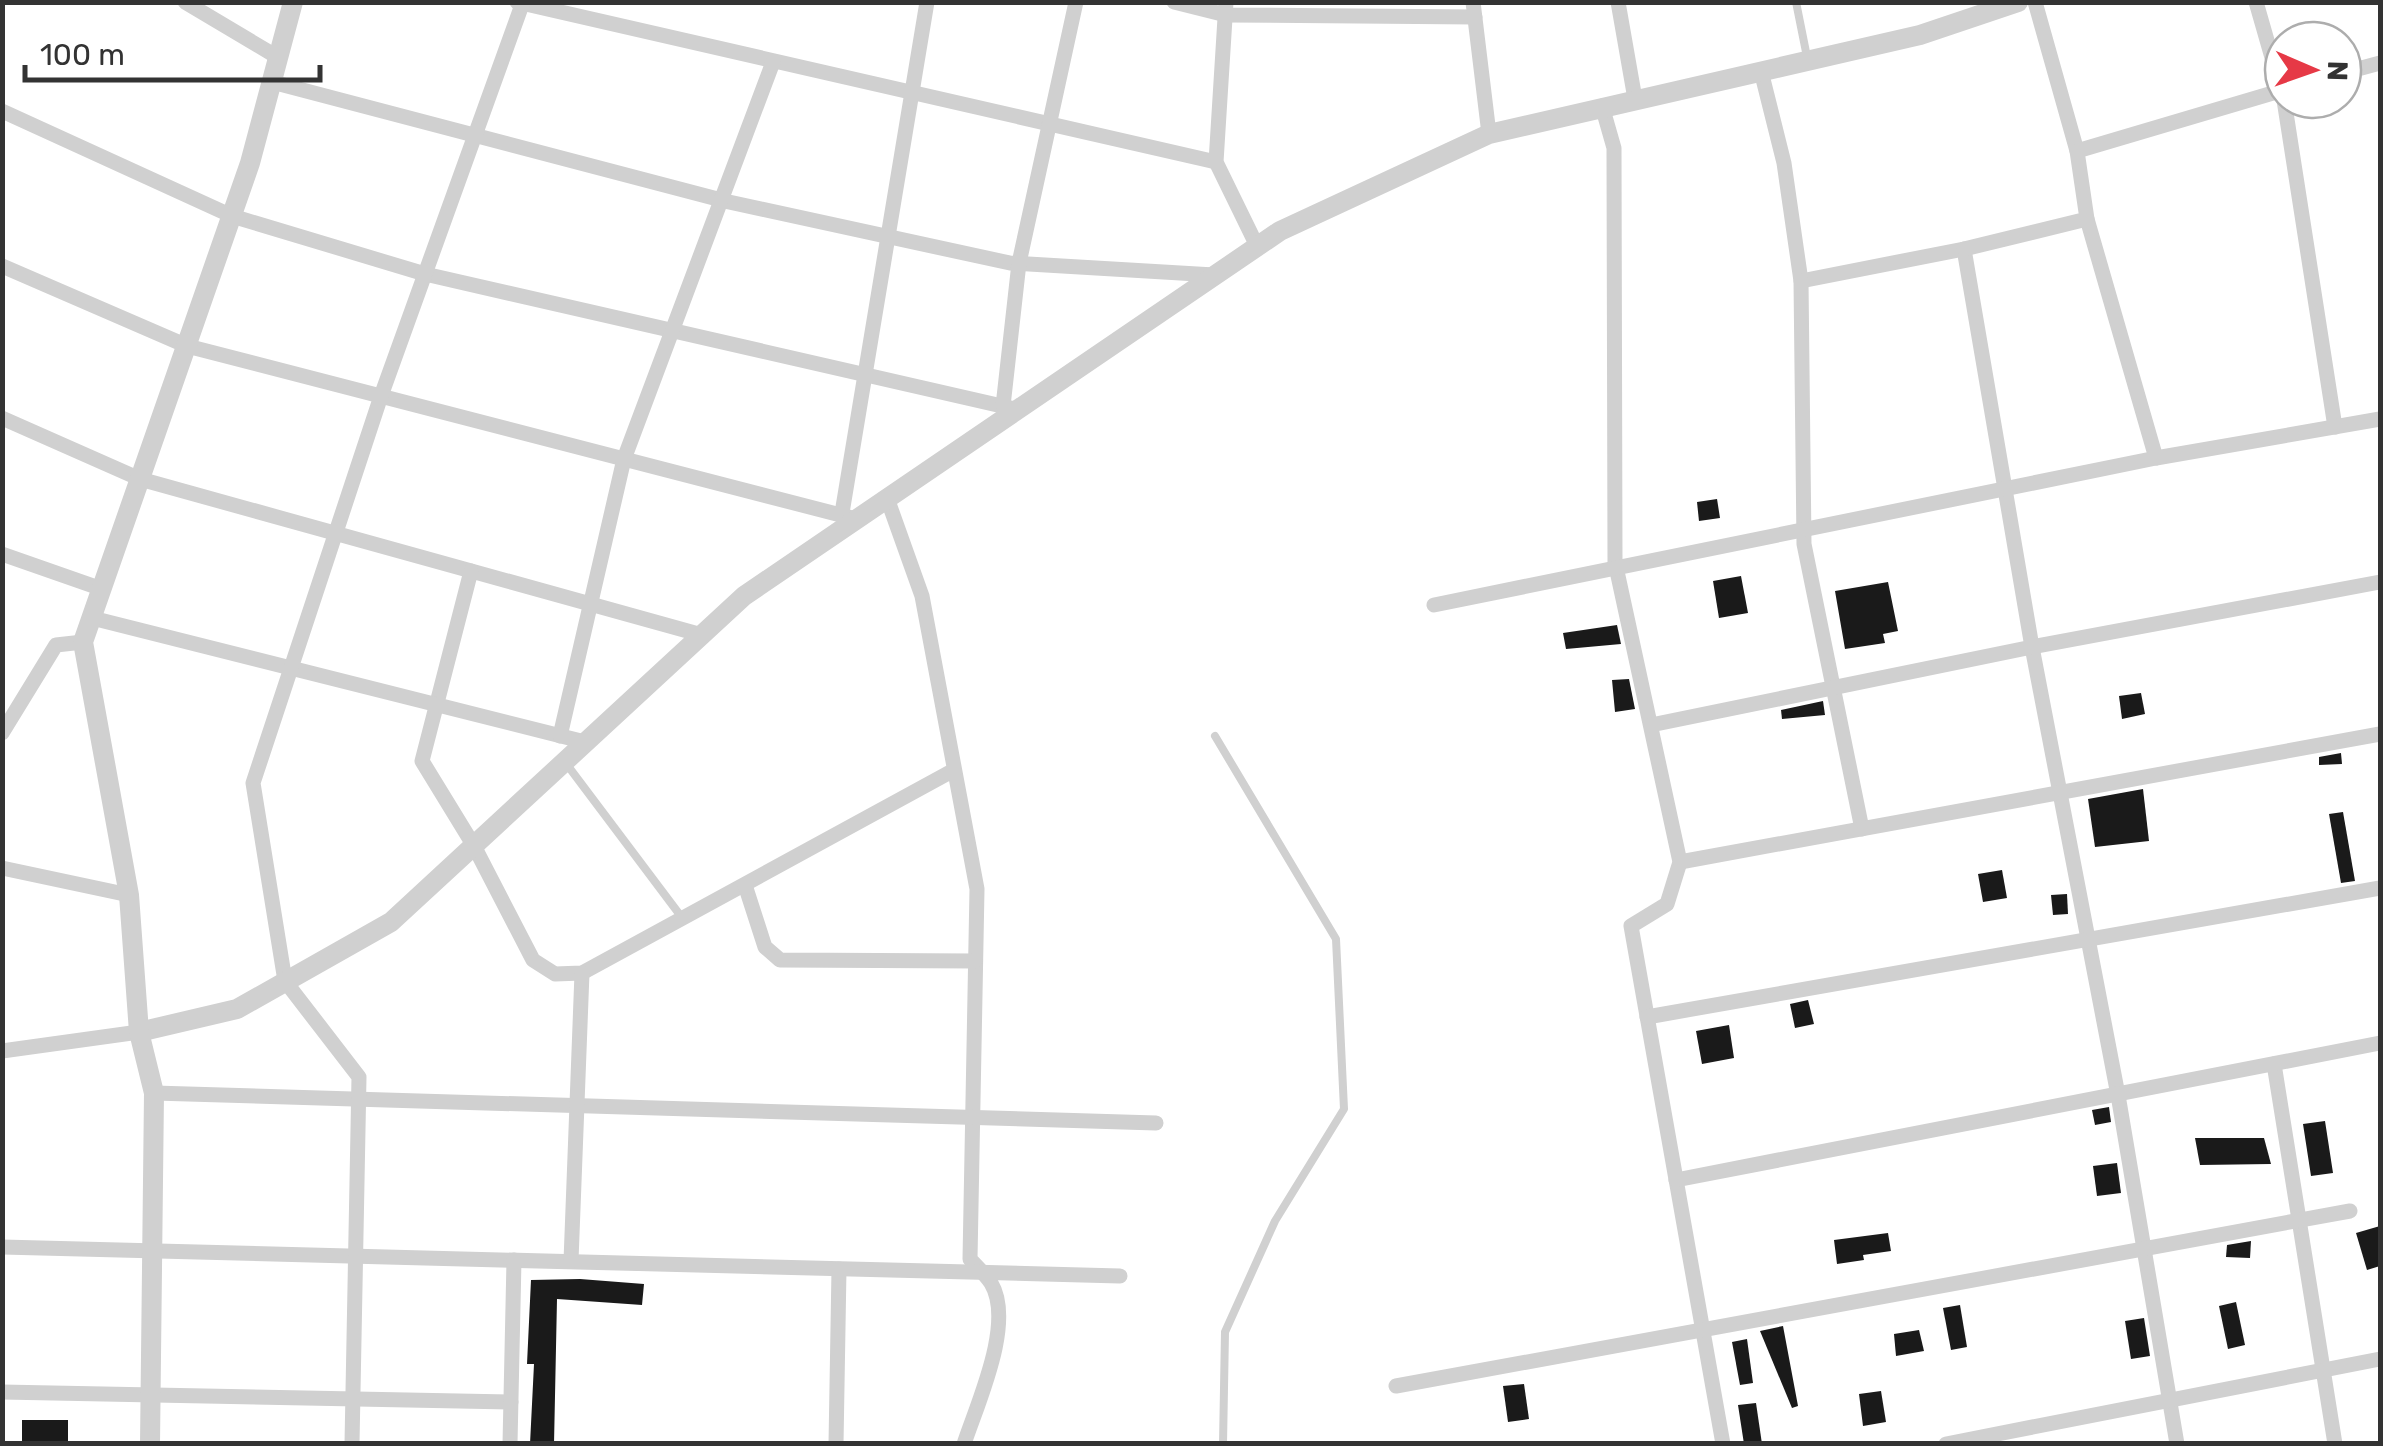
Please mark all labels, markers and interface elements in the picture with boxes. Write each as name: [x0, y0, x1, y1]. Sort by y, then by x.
scale bar: [25, 20, 320, 82]
north arrow: [2263, 20, 2363, 120]
text: 100 m: [40, 37, 125, 73]
text: N: [2321, 60, 2354, 81]

